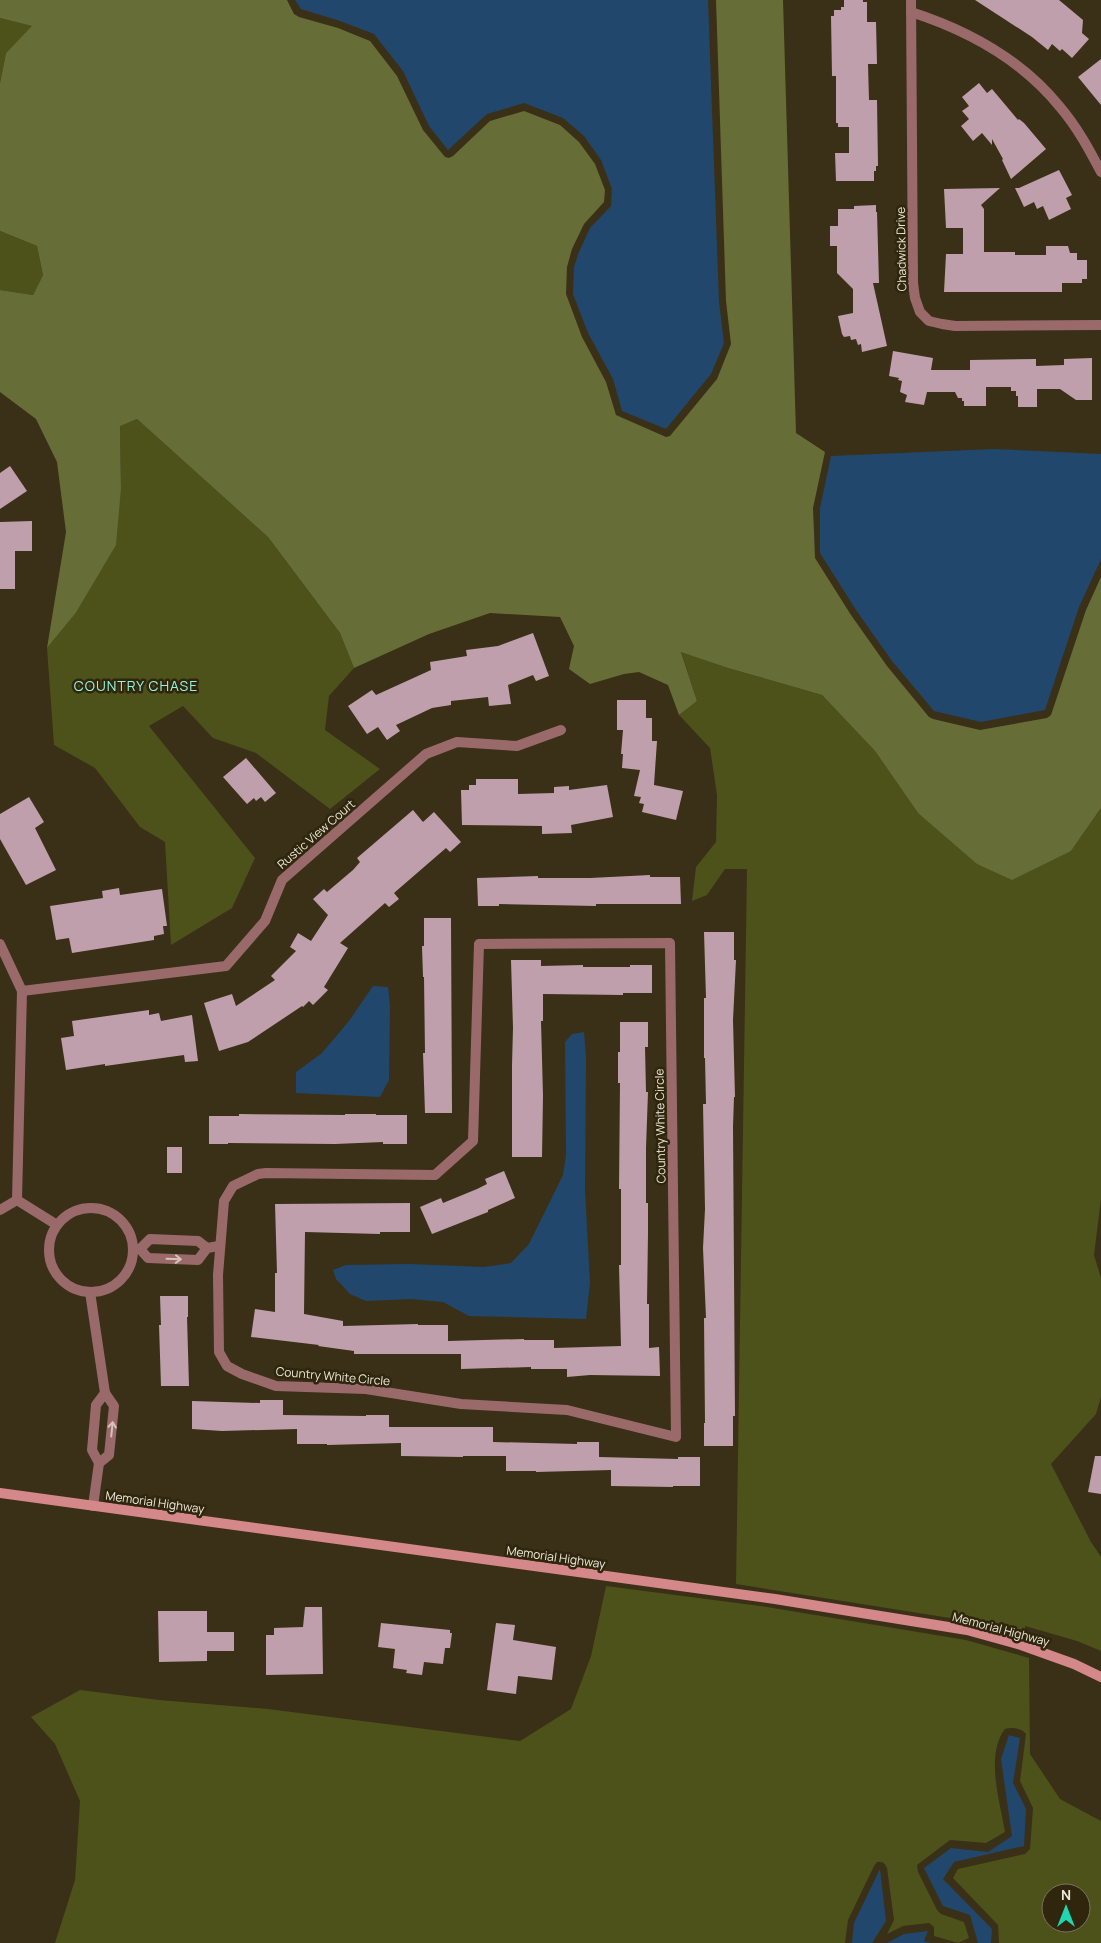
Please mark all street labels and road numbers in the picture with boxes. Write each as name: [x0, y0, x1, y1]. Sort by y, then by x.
street label: Chadwick Drive: [892, 207, 910, 291]
street label: Rustic View Court: [274, 795, 359, 872]
street label: Country White Circle: [651, 1068, 669, 1184]
street label: Country White Circle: [275, 1363, 391, 1389]
street label: Memorial Highway: [104, 1487, 206, 1517]
street label: Memorial Highway: [505, 1542, 607, 1572]
street label: Memorial Highway: [951, 1608, 1052, 1650]

